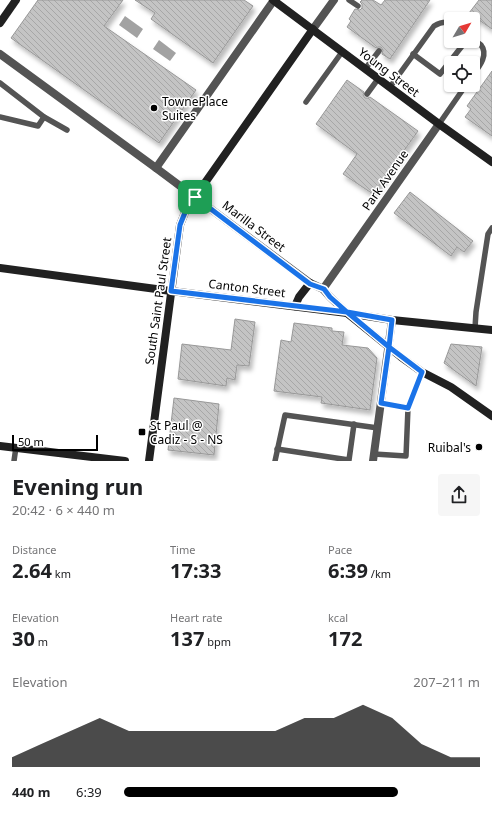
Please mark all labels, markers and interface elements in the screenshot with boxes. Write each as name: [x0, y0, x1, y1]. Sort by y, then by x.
north arrow: [444, 12, 480, 48]
map controls: [444, 12, 480, 92]
street label: Young Street: [355, 43, 424, 101]
button: locate: [444, 56, 480, 92]
place label: TownePlace Suites: [162, 93, 228, 124]
marker: TownePlace Suites: [149, 103, 159, 113]
street label: Park Avenue: [358, 146, 412, 214]
pin: [178, 180, 212, 214]
icon: arrive: [184, 186, 206, 208]
street label: Marilla Street: [219, 197, 290, 256]
street label: South Saint Paul Street: [141, 236, 175, 366]
street label: Canton Street: [208, 275, 287, 301]
place label: St Paul @ Cadiz - S - NS: [150, 417, 223, 448]
marker: St Paul @ Cadiz - S - NS: [137, 427, 147, 437]
scale bar: [12, 433, 98, 452]
text: 50 m: [18, 434, 44, 449]
place label: Ruibal's: [428, 439, 471, 456]
marker: Ruibal's: [474, 442, 484, 452]
text: Evening run: [12, 471, 143, 501]
button: share: [438, 474, 480, 516]
text: 20:42 · 6 × 440 m: [12, 501, 115, 519]
text: Distance: [12, 542, 57, 557]
text: Time: [170, 542, 195, 557]
text: Pace: [328, 542, 352, 557]
text: 2.64: [12, 557, 52, 584]
text: 17:33: [170, 557, 221, 584]
text: 6:39: [328, 557, 368, 584]
text: km: [52, 566, 71, 581]
text: /km: [368, 566, 391, 581]
text: Elevation: [12, 610, 59, 625]
text: Heart rate: [170, 610, 223, 625]
text: kcal: [328, 610, 348, 625]
text: 30: [12, 625, 35, 652]
text: 137: [170, 625, 204, 652]
text: 172: [328, 625, 362, 652]
text: m: [35, 634, 48, 649]
text: bpm: [204, 634, 231, 649]
text: Elevation: [12, 673, 68, 691]
text: 207–211 m: [413, 673, 480, 691]
text: 440 m: [12, 783, 50, 801]
text: 6:39: [76, 783, 102, 801]

